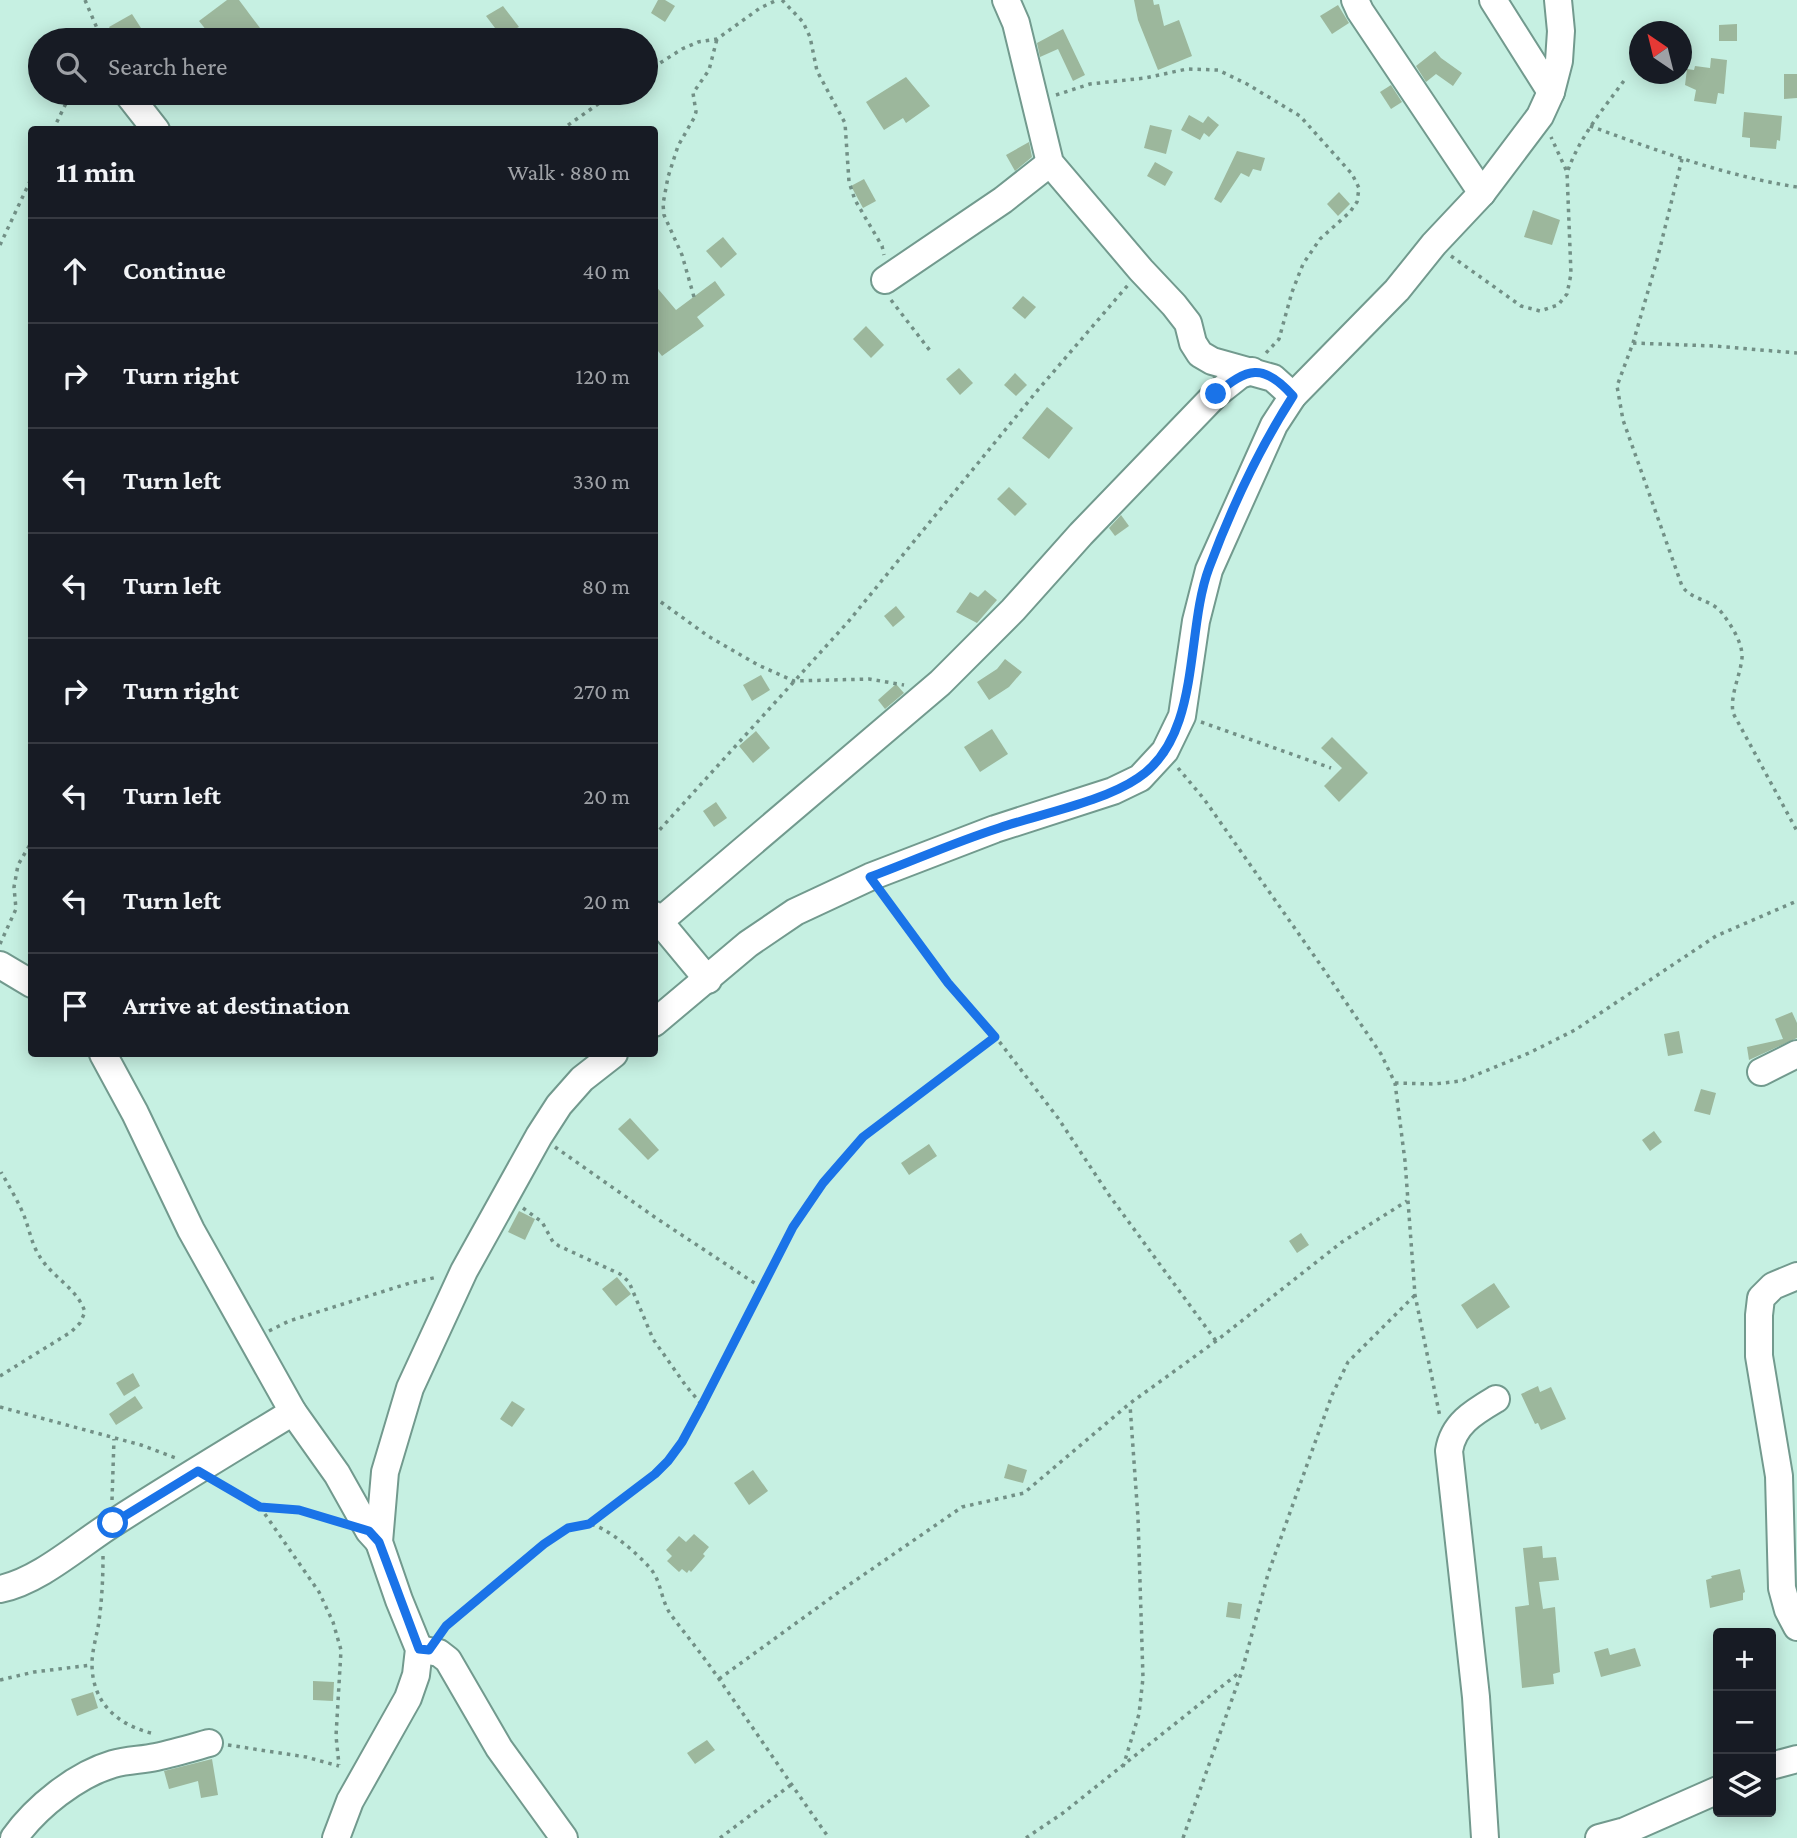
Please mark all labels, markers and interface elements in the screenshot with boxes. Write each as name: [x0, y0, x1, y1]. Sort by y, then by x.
north arrow: [1629, 21, 1692, 84]
search box: [28, 28, 658, 105]
icon: search: [52, 48, 90, 86]
text: Search here: [108, 52, 227, 81]
text: 11 min: [56, 155, 136, 188]
text: Walk · 880 m: [508, 159, 630, 185]
icon: ahead: [56, 252, 94, 290]
text: Continue: [123, 256, 226, 285]
text: 40 m: [582, 258, 630, 284]
icon: right: [56, 357, 94, 395]
text: Turn right: [123, 361, 239, 390]
text: 120 m: [576, 363, 630, 389]
route end: [1200, 378, 1231, 409]
icon: left: [56, 462, 94, 500]
text: Turn left: [123, 466, 221, 495]
text: 330 m: [572, 468, 630, 494]
icon: left: [56, 567, 94, 605]
text: Turn left: [123, 571, 221, 600]
text: 80 m: [582, 573, 630, 599]
icon: right: [56, 672, 94, 710]
text: Turn right: [123, 676, 239, 705]
text: 270 m: [573, 678, 630, 704]
icon: left: [56, 777, 94, 815]
text: Turn left: [123, 781, 221, 810]
text: 20 m: [583, 783, 630, 809]
icon: left: [56, 882, 94, 920]
text: Turn left: [123, 886, 221, 915]
text: 20 m: [583, 888, 630, 914]
icon: arrive: [56, 987, 94, 1025]
text: Arrive at destination: [123, 991, 350, 1020]
route start: [97, 1507, 128, 1538]
map controls: [1713, 1628, 1776, 1817]
button: +: [1713, 1628, 1776, 1691]
button: −: [1713, 1691, 1776, 1754]
button: layers: [1713, 1754, 1776, 1817]

